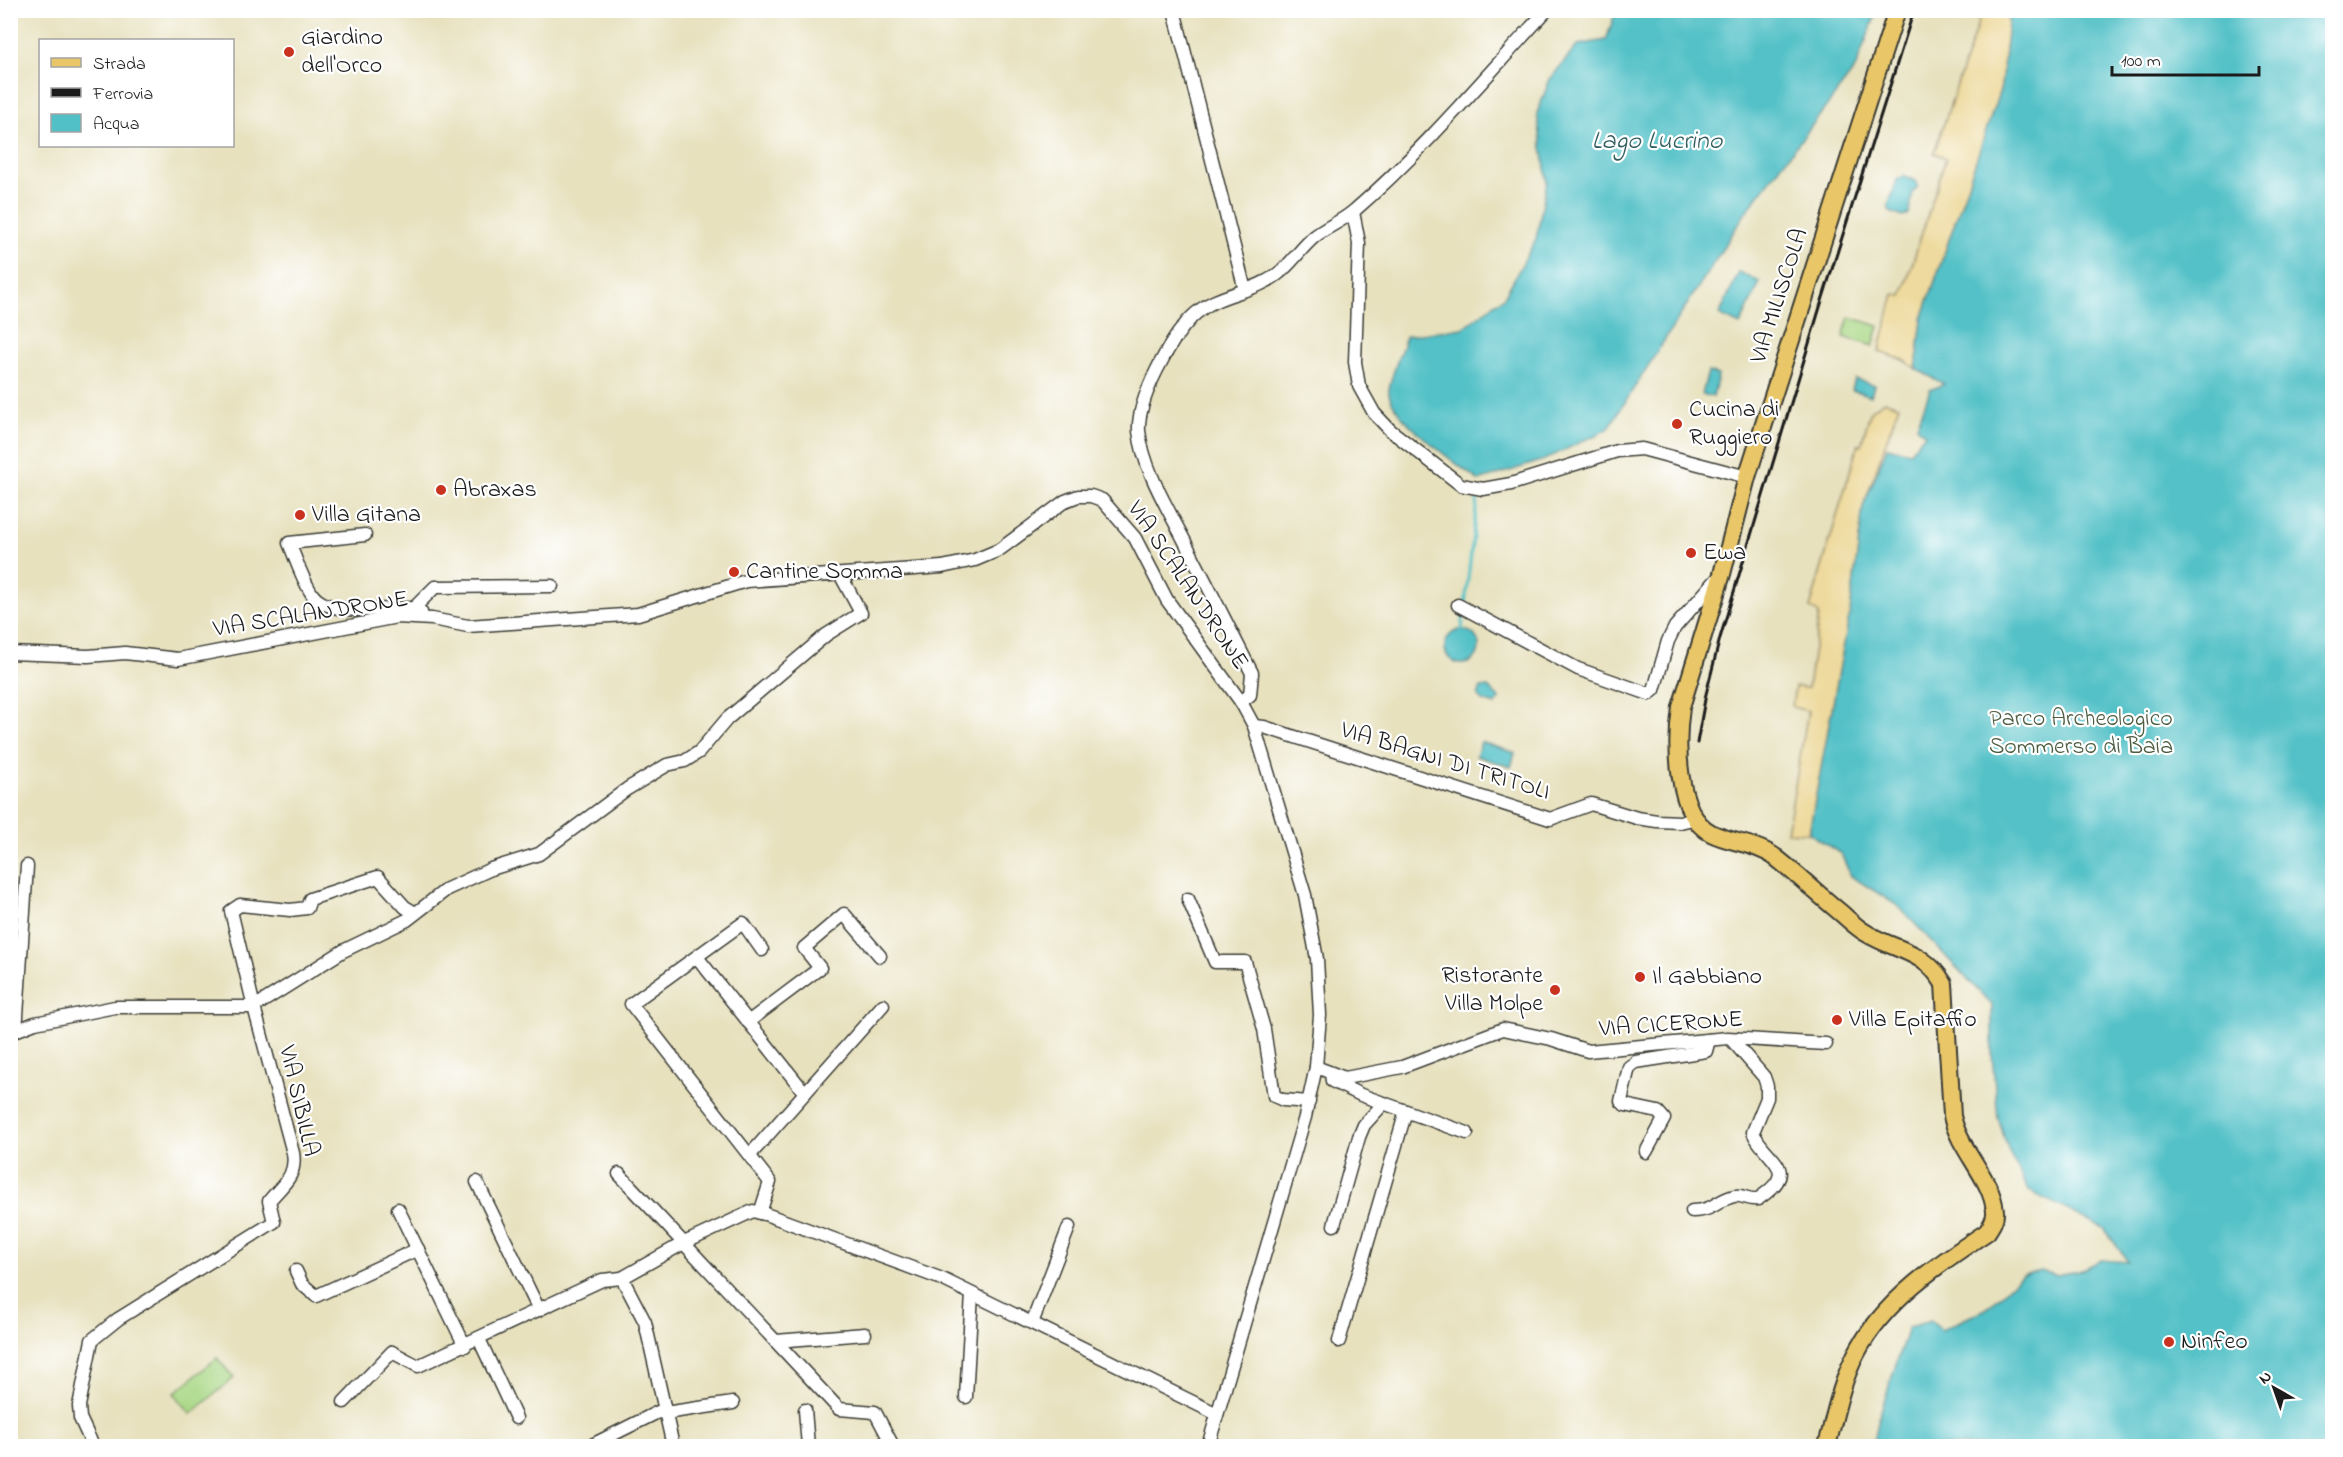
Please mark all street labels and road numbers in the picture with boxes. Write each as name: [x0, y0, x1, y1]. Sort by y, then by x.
street label: VIA MILISCOLA: [1741, 224, 1818, 369]
street label: VIA SCALANDRONE: [1117, 494, 1257, 678]
street label: VIA SCALANDRONE: [210, 582, 411, 648]
street label: VIA BAGNI DI TRITOLI: [1335, 713, 1554, 811]
street label: VIA CICERONE: [1597, 1003, 1744, 1048]
street label: VIA SIBILLA: [268, 1041, 328, 1160]

